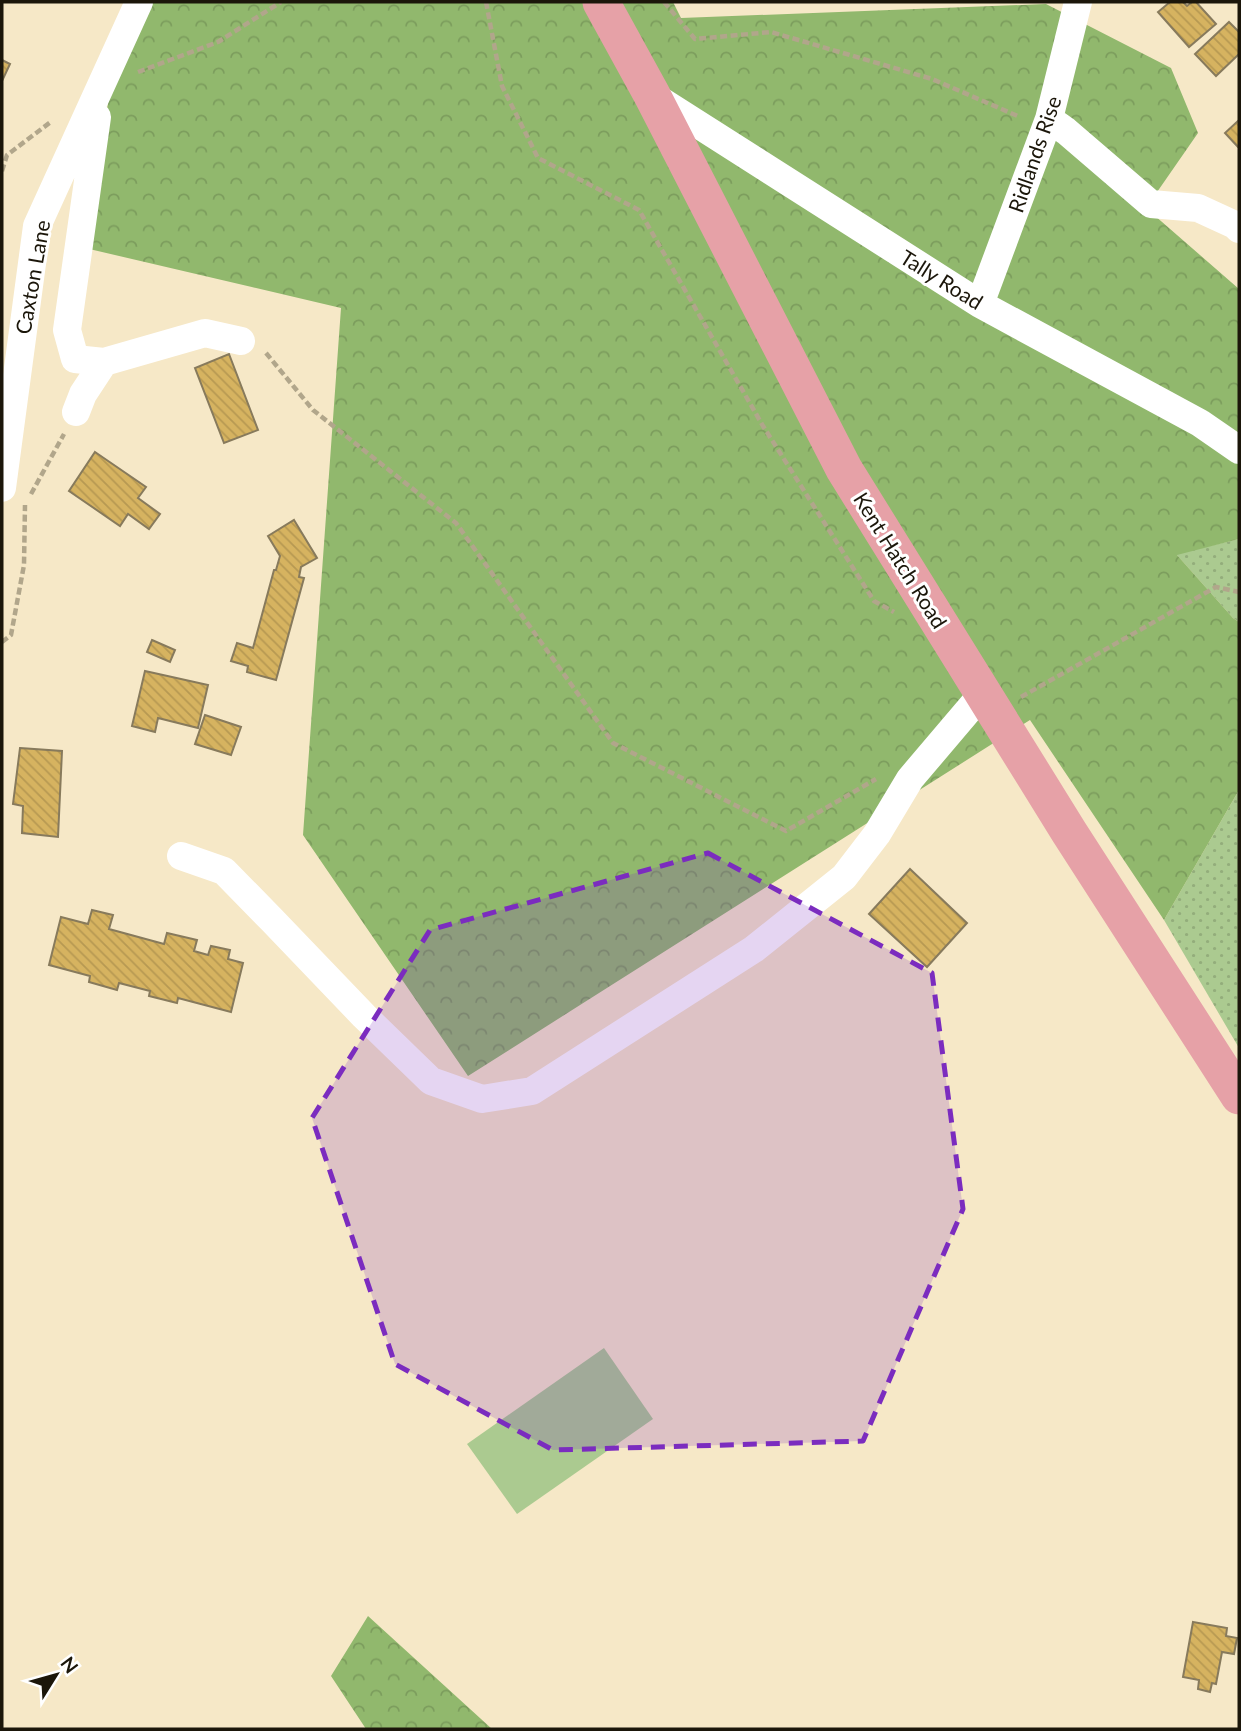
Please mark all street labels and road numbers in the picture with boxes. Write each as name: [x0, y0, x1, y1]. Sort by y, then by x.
street label: Ridlands Rise: [1002, 93, 1066, 215]
street label: Caxton Lane: [10, 218, 54, 336]
street label: Tally Road: [896, 244, 988, 314]
street label: Kent Hatch Road: [849, 487, 953, 633]

